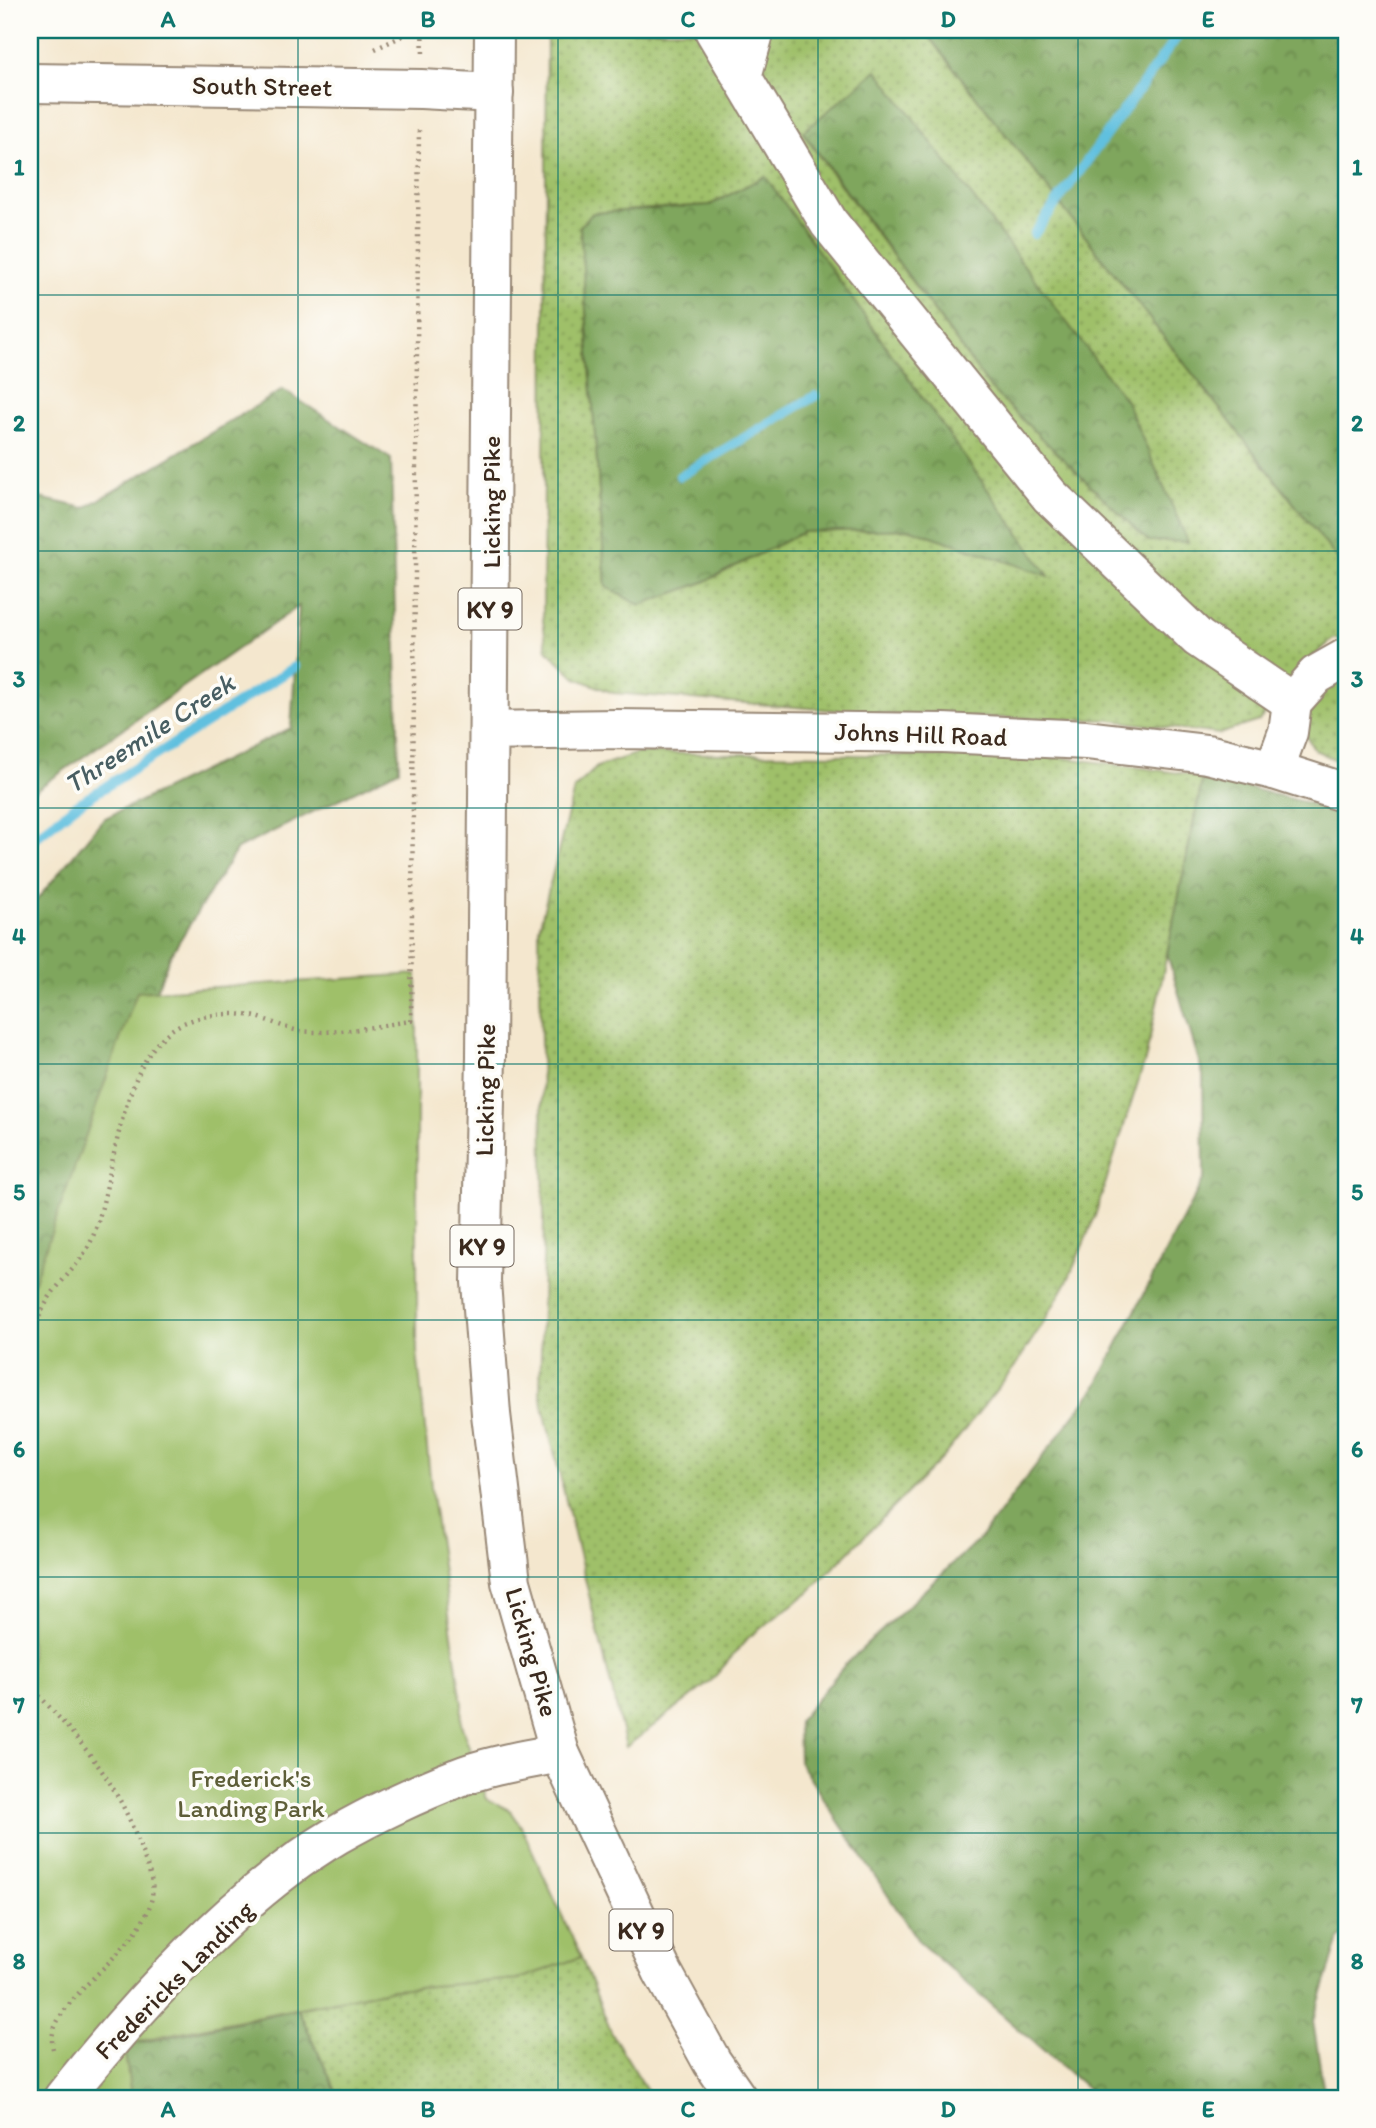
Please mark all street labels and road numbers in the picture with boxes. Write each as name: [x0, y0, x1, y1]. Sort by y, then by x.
street label: South Street: [192, 69, 333, 103]
street label: Licking Pike: [475, 436, 507, 568]
road number: KY 9: [458, 588, 522, 630]
street label: Johns Hill Road: [834, 715, 1008, 753]
street label: Licking Pike: [468, 1023, 502, 1157]
road number: KY 9: [450, 1226, 514, 1266]
street label: Licking Pike: [498, 1584, 566, 1720]
street label: Fredericks Landing: [88, 1893, 261, 2066]
road number: KY 9: [610, 1910, 672, 1951]

